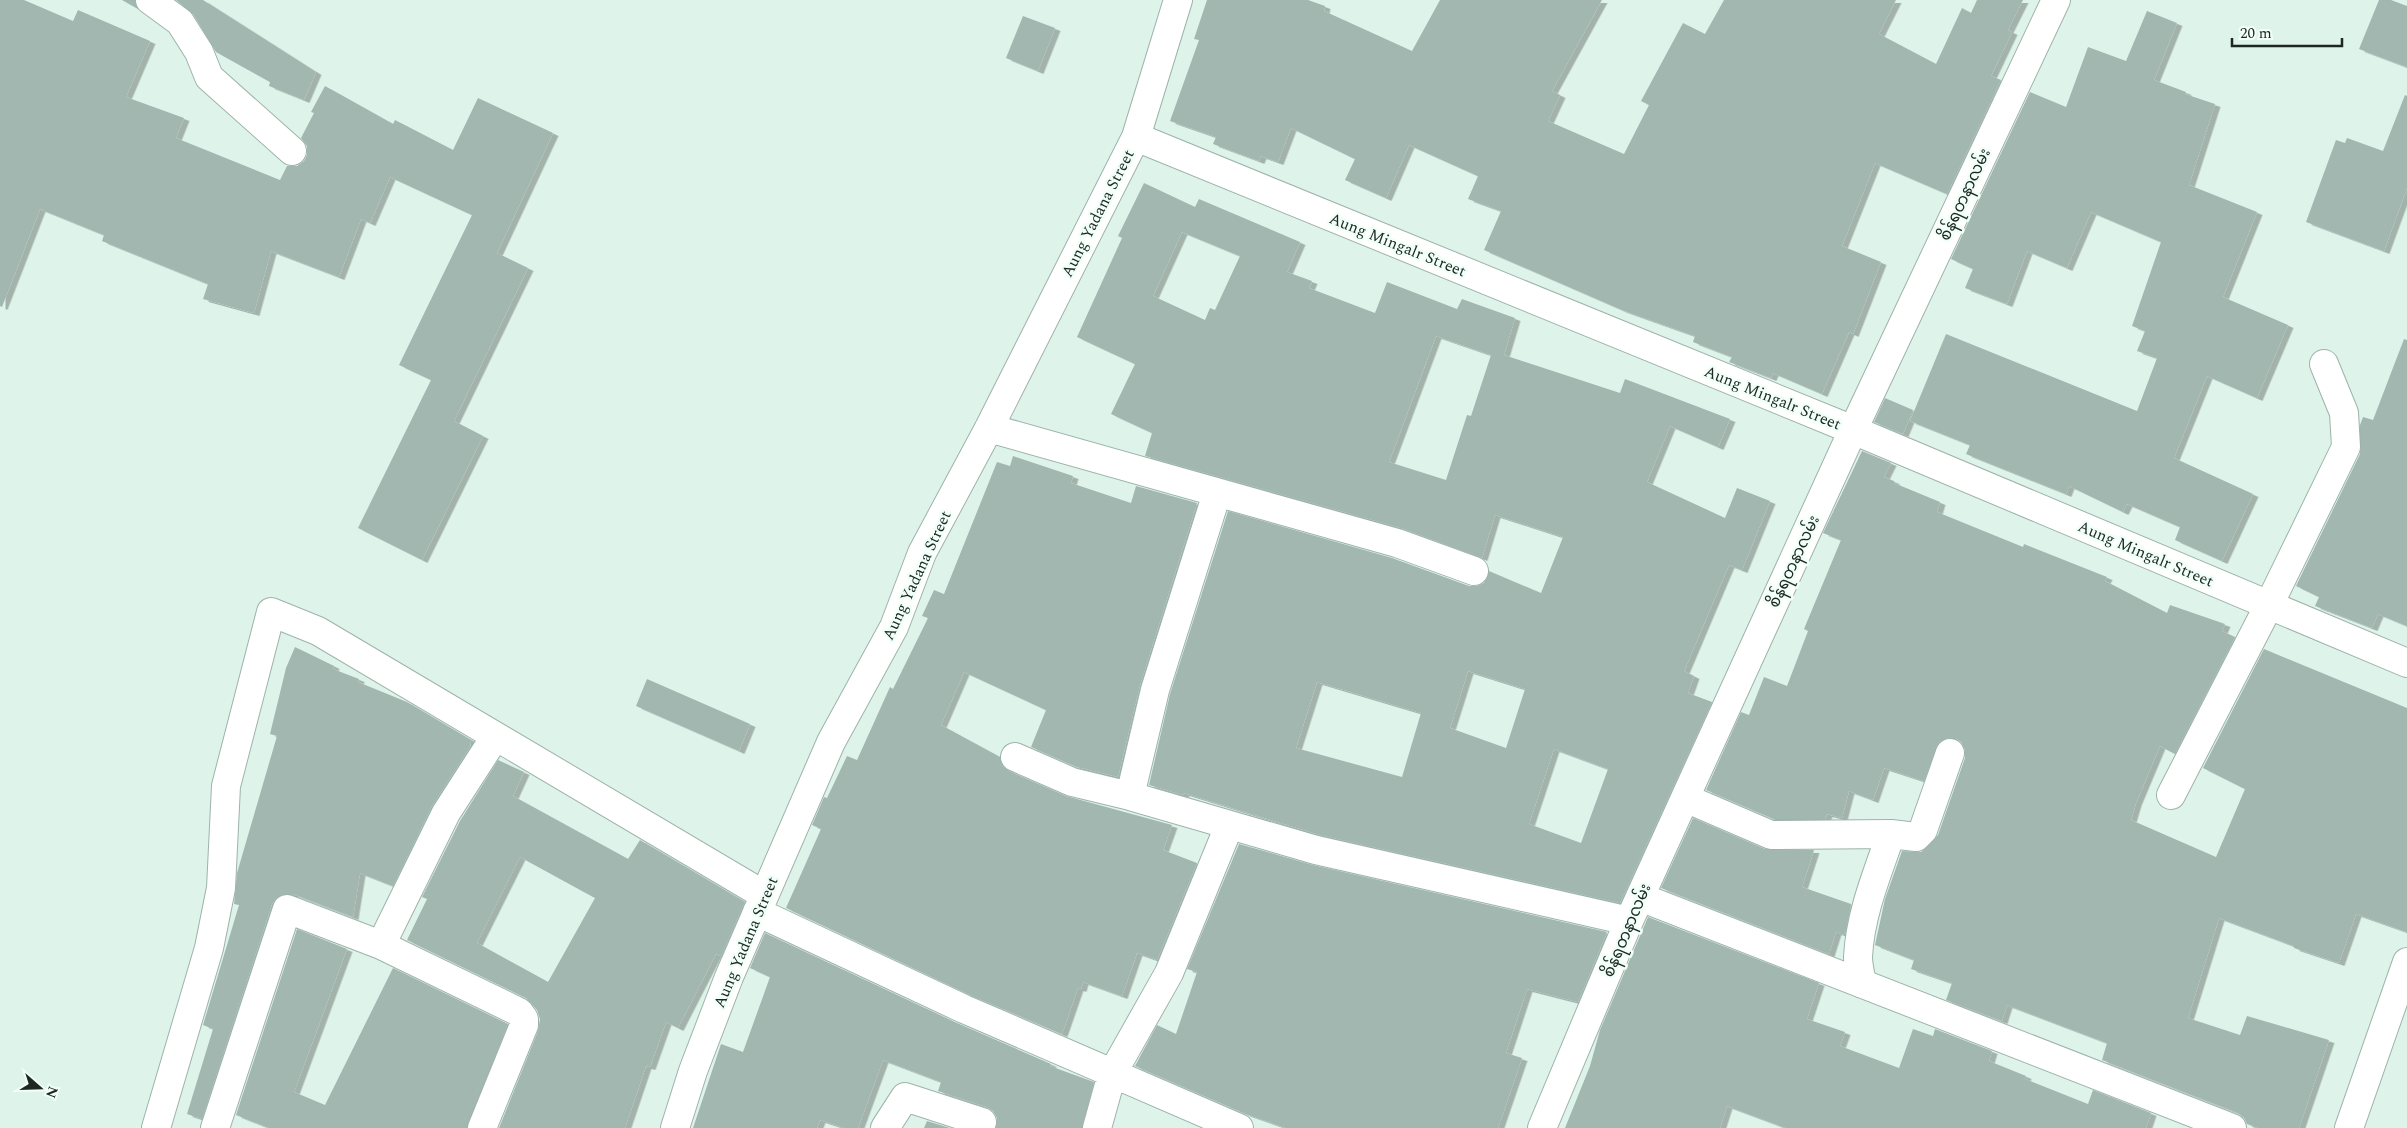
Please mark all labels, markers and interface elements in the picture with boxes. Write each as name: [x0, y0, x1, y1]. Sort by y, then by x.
scale bar: [2232, 15, 2342, 47]
text: 20 m: [2240, 22, 2272, 45]
street label: စိန်ရတနာလမ်း: [1933, 144, 1998, 245]
street label: Aung Yadana Street: [1055, 145, 1141, 282]
street label: Aung Mingalr Street: [1326, 207, 1470, 283]
street label: Aung Mingalr Street: [1701, 360, 1845, 436]
street label: Aung Yadana Street: [876, 506, 958, 644]
street label: စိန်ရတနာလမ်း: [1762, 511, 1827, 612]
street label: Aung Mingalr Street: [2074, 514, 2218, 594]
street label: Aung Yadana Street: [707, 873, 785, 1012]
street label: စိန်ရတနာလမ်း: [1596, 880, 1658, 981]
north arrow: [15, 1063, 65, 1113]
text: N: [40, 1083, 64, 1101]

